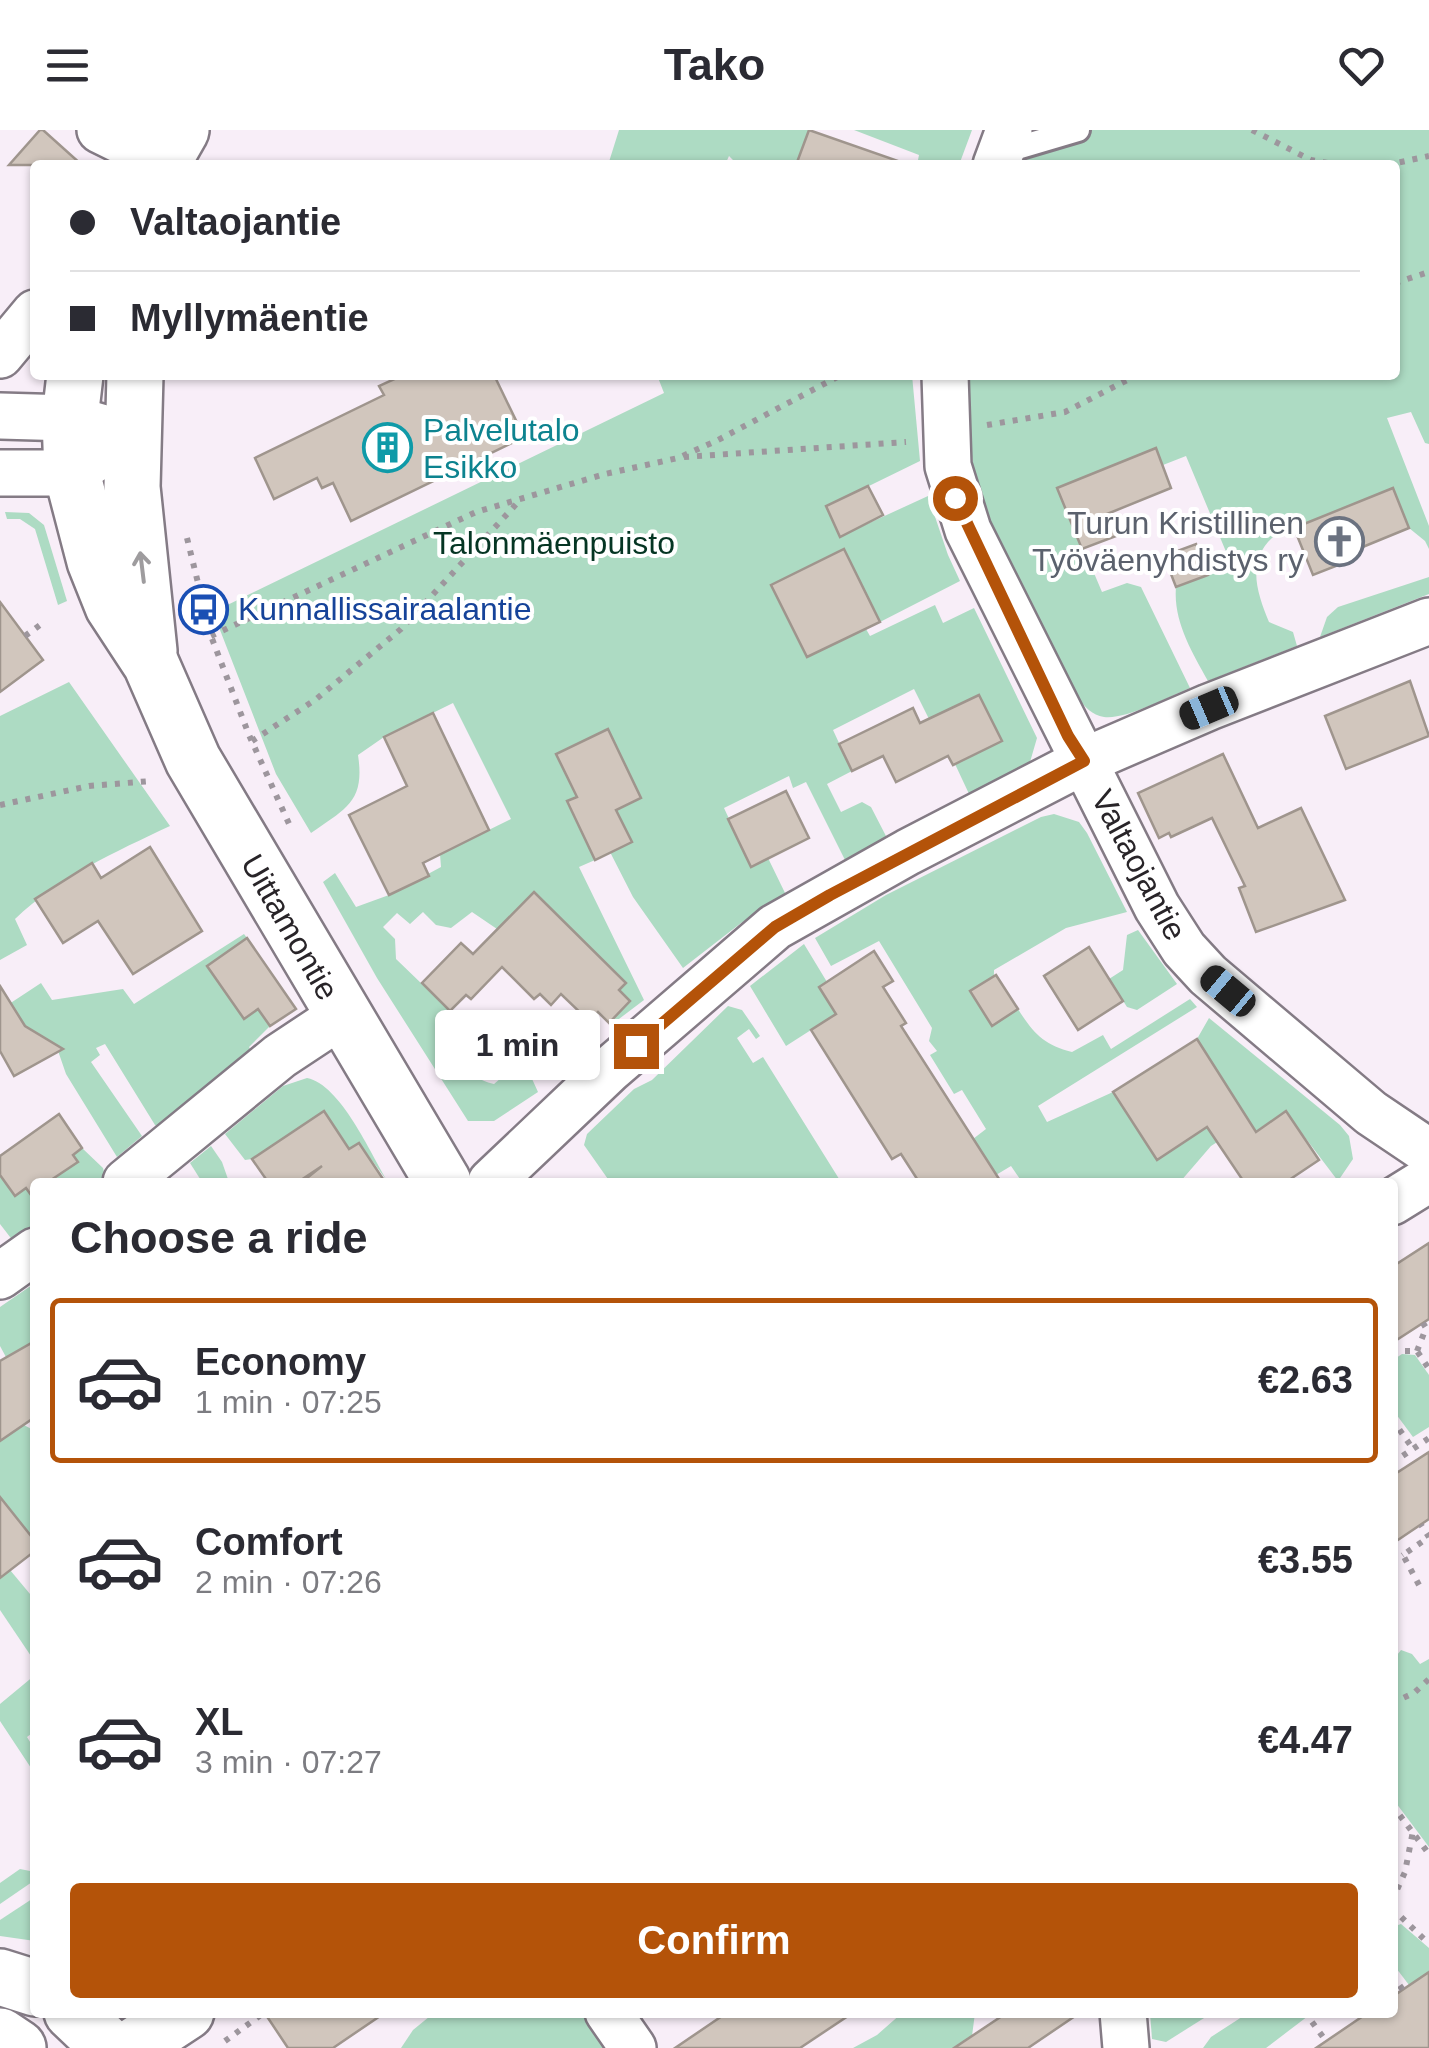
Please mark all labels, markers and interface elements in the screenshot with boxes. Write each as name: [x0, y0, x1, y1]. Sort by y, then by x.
icon: menu: [40, 38, 95, 93]
icon: heart: [1334, 38, 1389, 93]
text: Tako: [664, 39, 765, 90]
text: Valtaojantie: [130, 201, 341, 243]
text: Myllymäentie: [130, 297, 369, 339]
place label: Palvelutalo Esikko: [423, 412, 580, 485]
building icon: Palvelutalo Esikko: [362, 422, 414, 474]
route start: [933, 476, 978, 521]
place label: Turun Kristillinen Työväenyhdistys ry: [1032, 505, 1304, 578]
church icon: Turun Kristillinen Työväenyhdistys ry: [1313, 515, 1365, 567]
park label: Talonmäenpuisto: [433, 525, 675, 561]
one-way arrow: [132, 552, 151, 584]
bus stop icon: Kunnallissairaalantie: [177, 583, 229, 635]
place label: Kunnallissairaalantie: [238, 591, 532, 627]
car: [1176, 682, 1242, 734]
street label: Valtaojantie: [1084, 784, 1194, 946]
street label: Uittamontie: [234, 848, 346, 1006]
car: [1195, 960, 1261, 1022]
callout: 1 min: [436, 1011, 601, 1081]
route end: [614, 1024, 659, 1069]
text: 1 min: [476, 1027, 559, 1063]
text: Choose a ride: [70, 1212, 368, 1263]
icon: car: [75, 1336, 165, 1426]
text: Economy: [195, 1341, 366, 1383]
text: €2.63: [1258, 1359, 1353, 1401]
text: 1 min · 07:25: [195, 1384, 382, 1420]
icon: car: [75, 1516, 165, 1606]
text: Comfort: [195, 1521, 343, 1563]
text: €3.55: [1258, 1539, 1353, 1581]
text: 2 min · 07:26: [195, 1564, 382, 1600]
icon: car: [75, 1696, 165, 1786]
text: XL: [195, 1701, 244, 1743]
text: €4.47: [1258, 1719, 1353, 1761]
text: 3 min · 07:27: [195, 1744, 382, 1780]
button: Confirm: [70, 1883, 1358, 1998]

